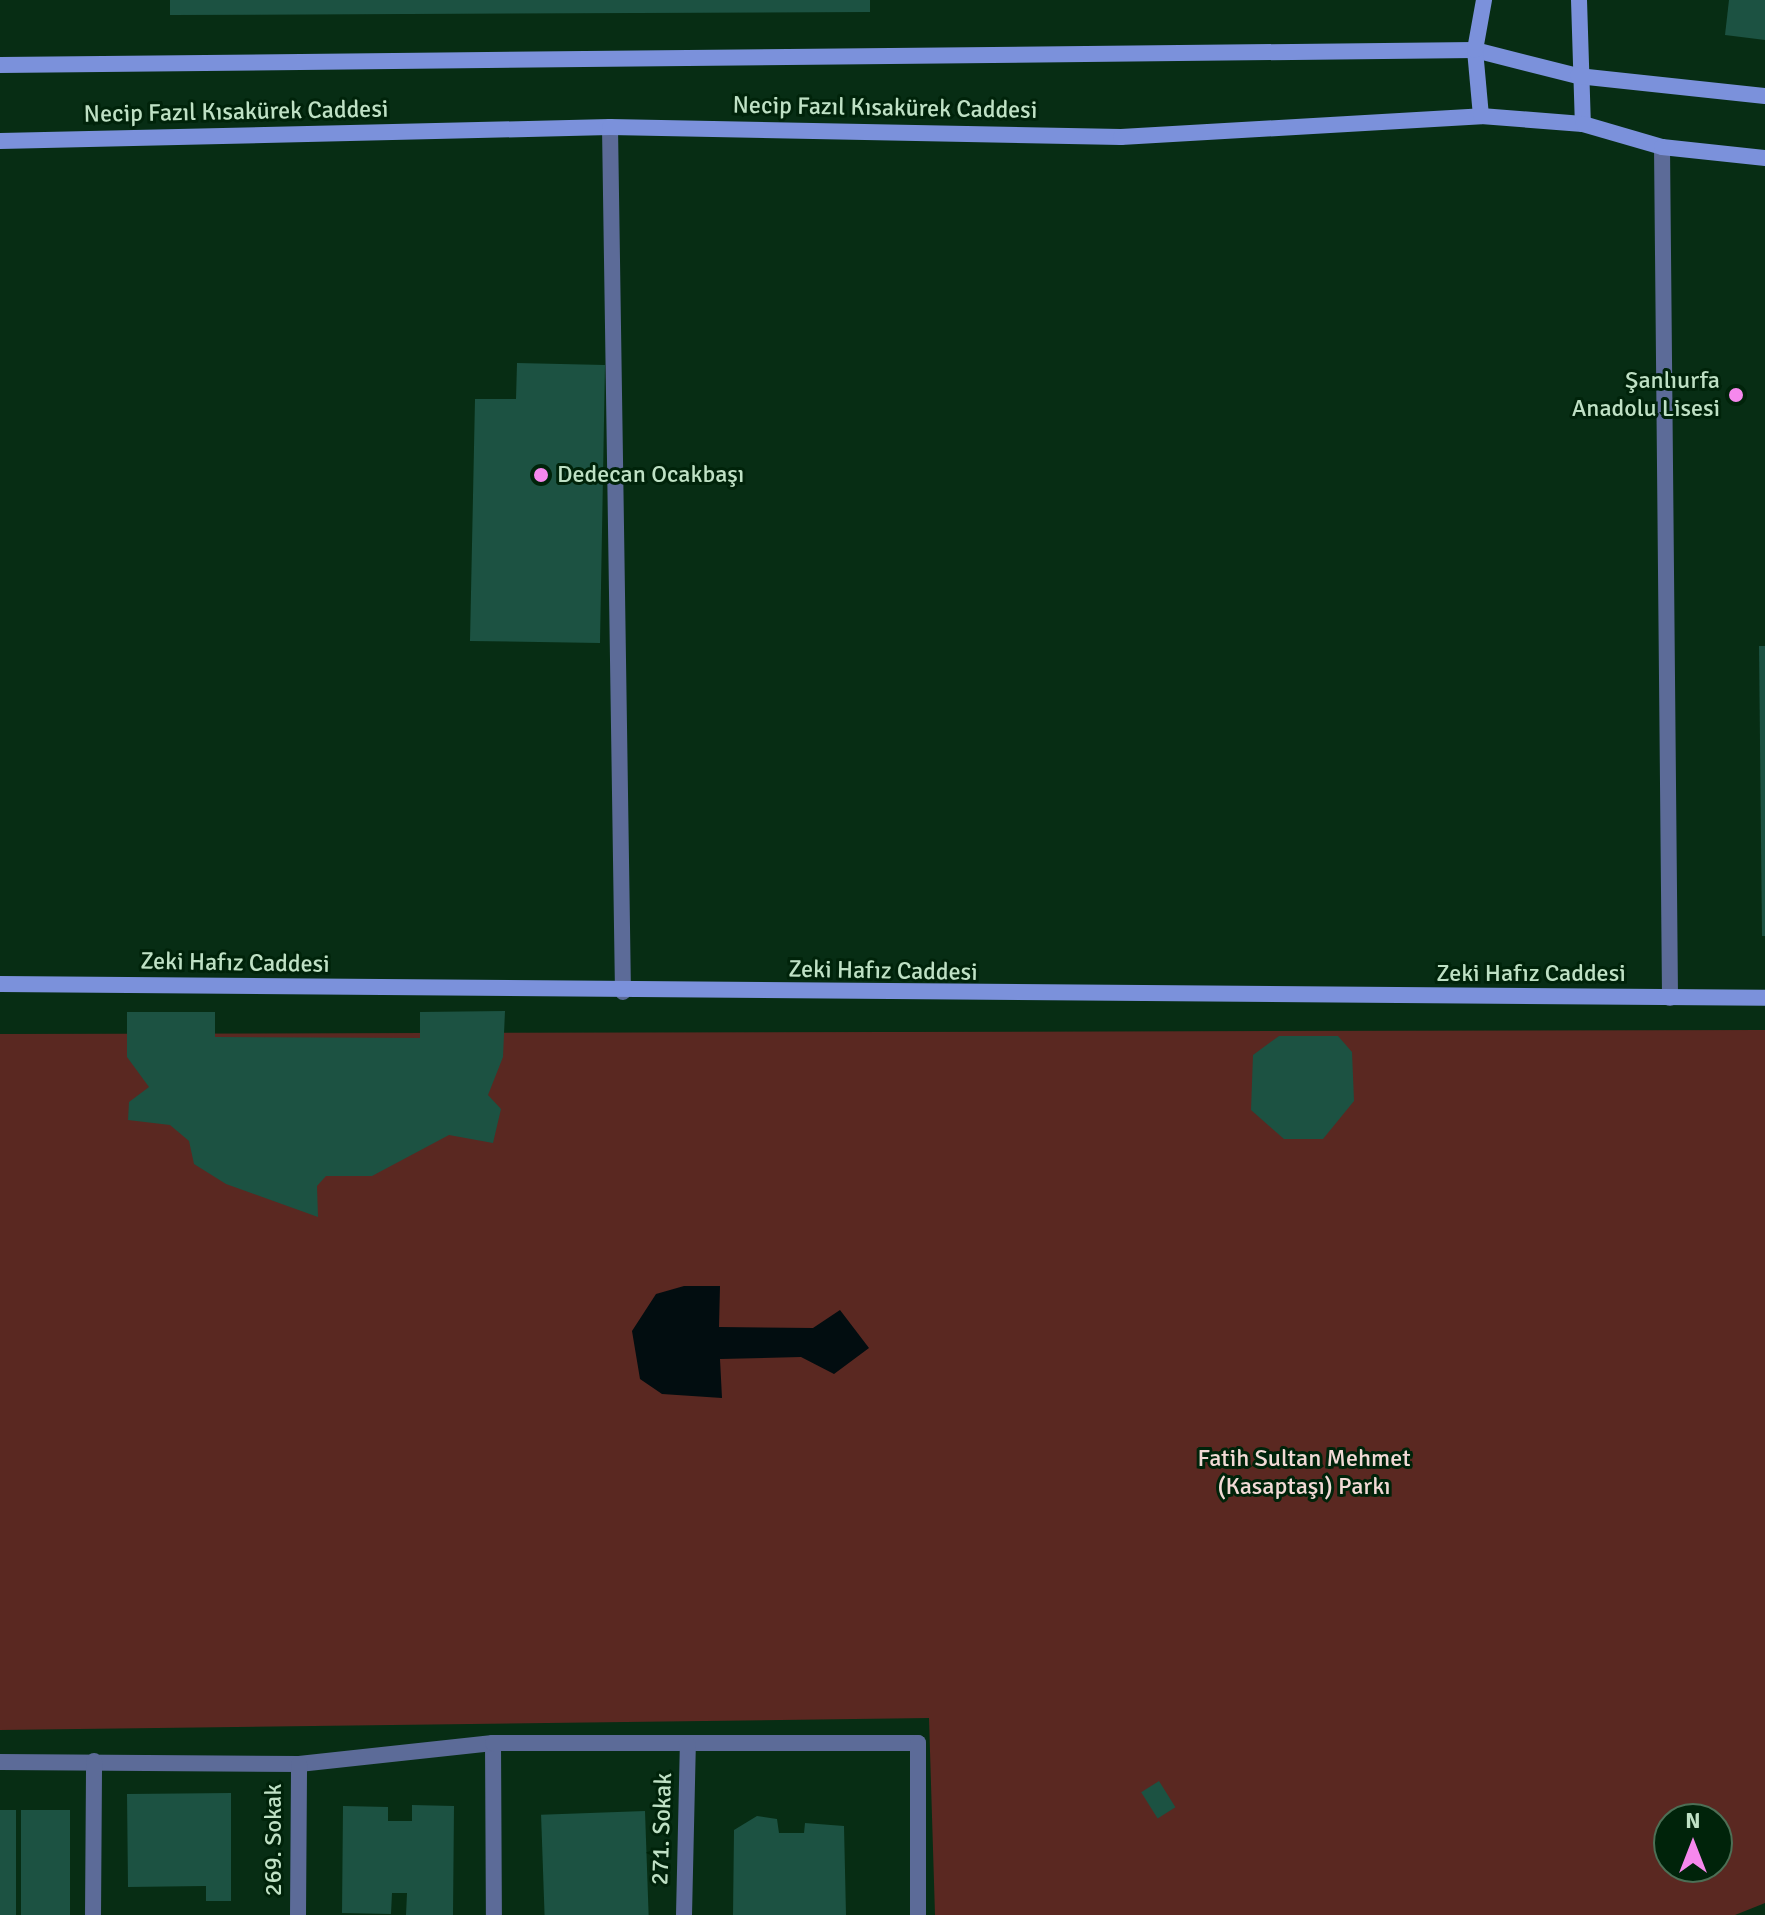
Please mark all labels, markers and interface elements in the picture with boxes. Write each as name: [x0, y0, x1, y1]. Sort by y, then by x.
street label: Necip Fazıl Kısakürek Caddesi: [732, 91, 1038, 125]
street label: Necip Fazıl Kısakürek Caddesi: [83, 95, 389, 129]
place label: Şanlıurfa Anadolu Lisesi: [1572, 367, 1720, 423]
marker: Şanlıurfa Anadolu Lisesi: [1727, 386, 1745, 404]
place label: Dedecan Ocakbaşı: [557, 461, 744, 489]
marker: Dedecan Ocakbaşı: [532, 466, 550, 484]
street label: Zeki Hafız Caddesi: [140, 947, 330, 979]
street label: Zeki Hafız Caddesi: [788, 955, 978, 987]
street label: Zeki Hafız Caddesi: [1436, 960, 1626, 988]
park label: Fatih Sultan Mehmet (Kasaptaşı) Parkı: [1197, 1445, 1411, 1501]
street label: 271. Sokak: [646, 1772, 678, 1886]
street label: 269. Sokak: [260, 1784, 288, 1896]
north arrow: [1653, 1803, 1733, 1883]
text: N: [1685, 1807, 1701, 1834]

